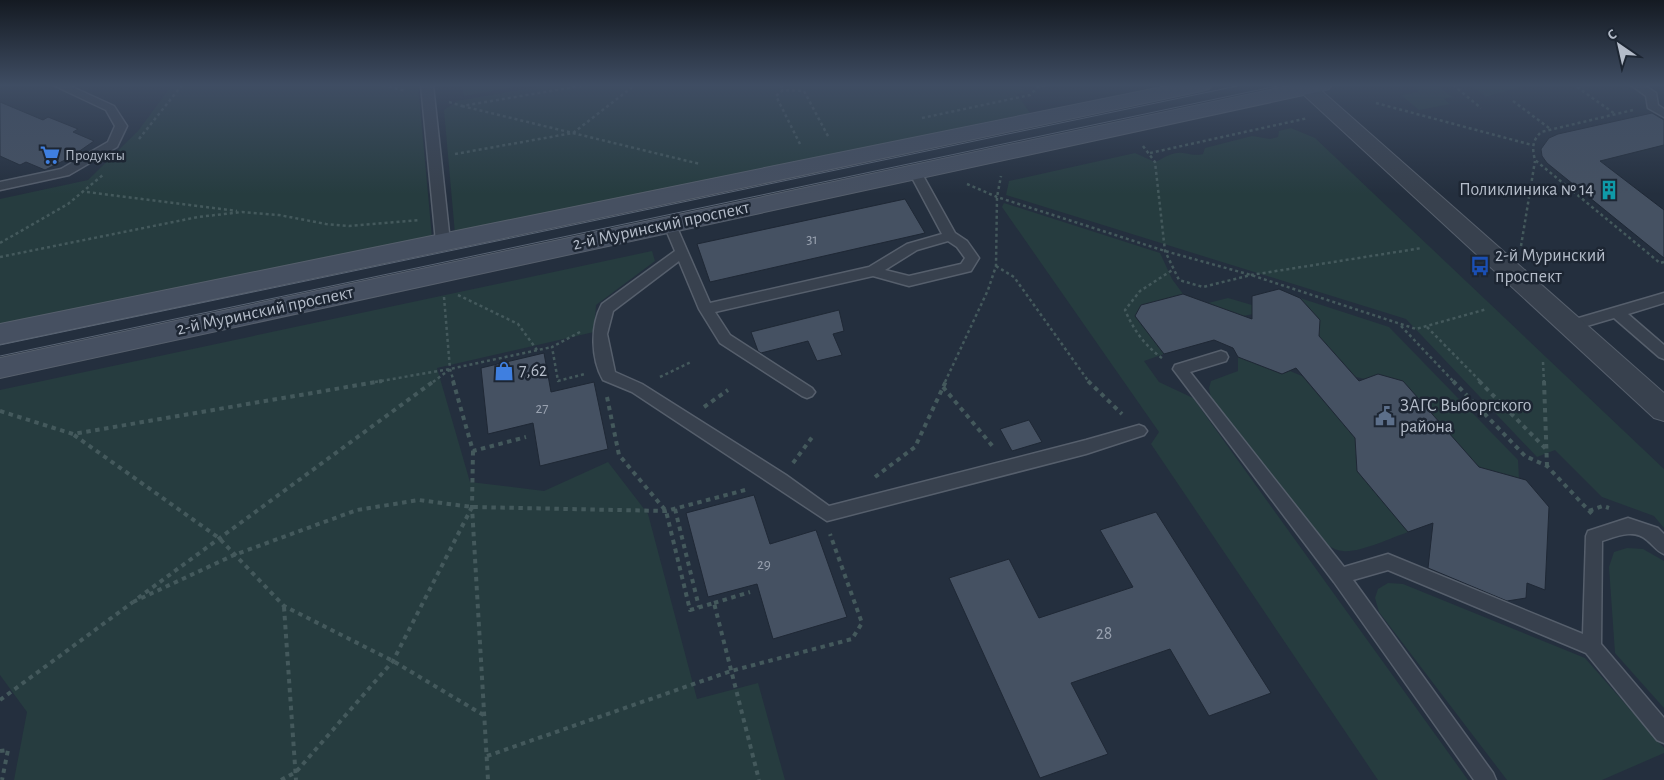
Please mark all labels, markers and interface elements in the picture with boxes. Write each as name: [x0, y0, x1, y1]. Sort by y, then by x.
north arrow: [1594, 20, 1644, 70]
text: С: [1605, 27, 1620, 43]
supermarket icon: Продукты: [39, 144, 61, 166]
place label: Продукты: [65, 148, 125, 163]
building icon: Поликлиника № 14: [1598, 179, 1620, 201]
place label: Поликлиника № 14: [1459, 181, 1594, 199]
street label: 2-й Муринский проспект: [571, 198, 752, 254]
house number: 31: [806, 232, 818, 247]
place label: 2-й Муринский проспект: [1495, 247, 1606, 286]
bus stop icon: 2-й Муринский проспект: [1469, 255, 1491, 277]
street label: 2-й Муринский проспект: [175, 283, 356, 339]
shop icon: 7,62: [493, 360, 515, 382]
place label: 7,62: [519, 362, 547, 380]
place label: ЗАГС Выборгского района: [1400, 396, 1532, 436]
house number: 27: [535, 401, 549, 416]
public building icon: ЗАГС Выборгского района: [1374, 405, 1396, 427]
house number: 29: [757, 557, 771, 572]
house number: 28: [1096, 625, 1112, 643]

